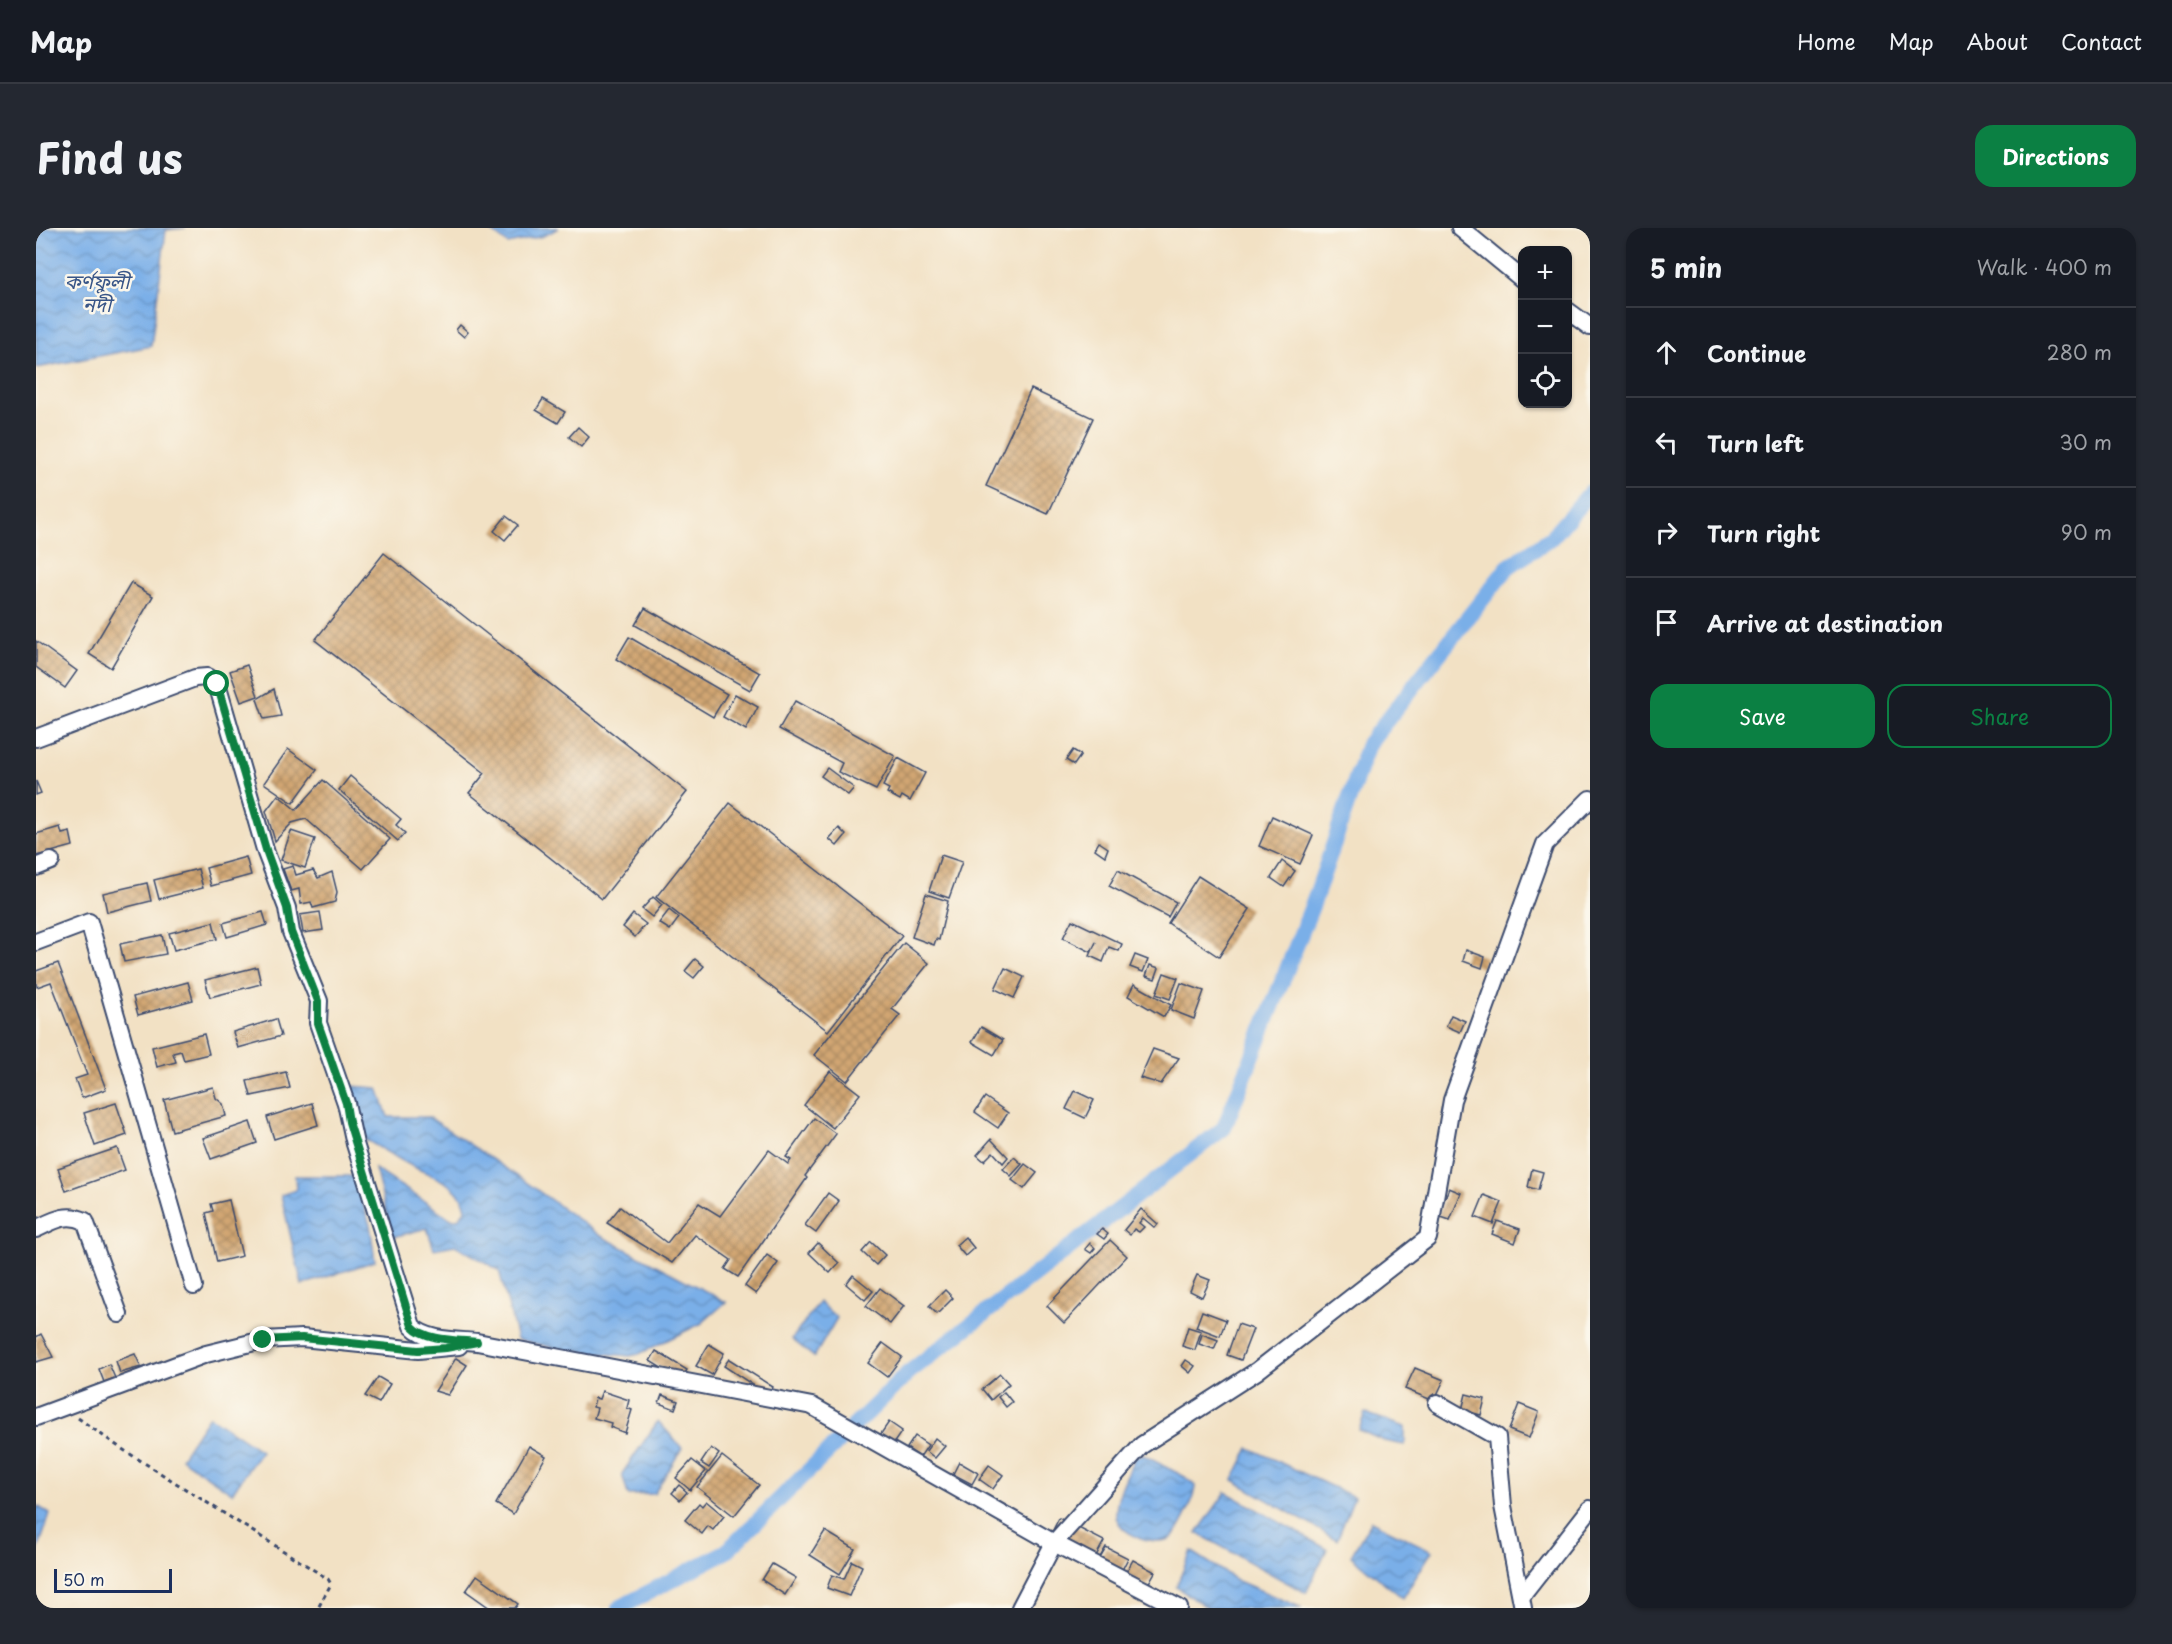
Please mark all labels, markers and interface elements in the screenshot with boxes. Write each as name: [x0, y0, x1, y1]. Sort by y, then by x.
text: Map: [30, 20, 92, 63]
text: Home: [1797, 25, 1856, 57]
text: Map: [1889, 25, 1934, 57]
text: About: [1967, 25, 2028, 57]
text: Contact: [2061, 25, 2142, 57]
text: Find us: [36, 125, 183, 188]
button: Directions: [1975, 125, 2136, 187]
map controls: [1518, 246, 1572, 408]
button: +: [1518, 246, 1572, 300]
text: 5 min: [1650, 248, 1722, 287]
text: Walk · 400 m: [1977, 252, 2112, 282]
water label: কর্ণফুলী নদী: [64, 266, 133, 319]
button: −: [1518, 300, 1572, 354]
icon: ahead: [1650, 336, 1683, 369]
text: Continue: [1707, 336, 1806, 369]
text: 280 m: [2047, 337, 2112, 367]
button: locate: [1518, 354, 1572, 408]
icon: left: [1650, 426, 1683, 459]
text: Turn left: [1707, 426, 1804, 459]
text: 30 m: [2059, 427, 2112, 457]
icon: right: [1650, 516, 1683, 549]
text: Turn right: [1707, 516, 1820, 549]
text: 90 m: [2061, 517, 2112, 547]
icon: arrive: [1650, 606, 1683, 639]
text: Arrive at destination: [1707, 606, 1943, 639]
route start: [203, 670, 229, 696]
button: Save: [1650, 684, 1875, 748]
button: Share: [1887, 684, 2112, 748]
route end: [249, 1326, 275, 1352]
scale bar: [54, 1566, 172, 1594]
text: 50 m: [63, 1567, 104, 1591]

